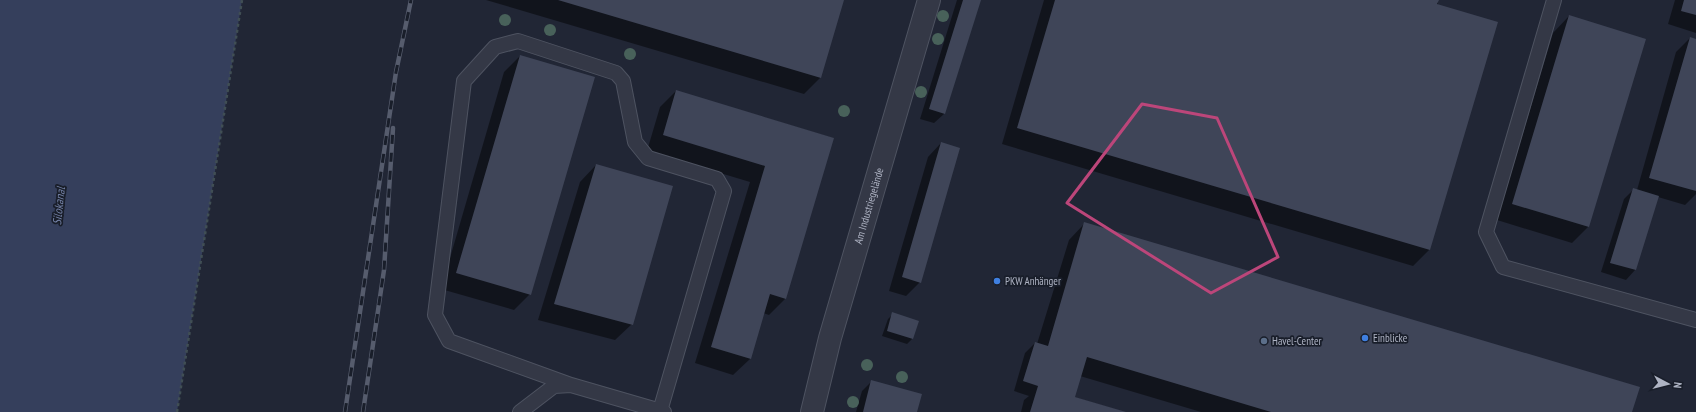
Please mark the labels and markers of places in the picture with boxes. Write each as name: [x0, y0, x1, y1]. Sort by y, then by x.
place label: PKW Anhänger: [1005, 274, 1061, 288]
marker: PKW Anhänger: [992, 276, 1002, 286]
place label: Einblicke: [1373, 331, 1408, 345]
marker: Einblicke: [1360, 333, 1370, 343]
place label: Havel-Center: [1272, 334, 1321, 348]
marker: Havel-Center: [1259, 336, 1269, 346]

